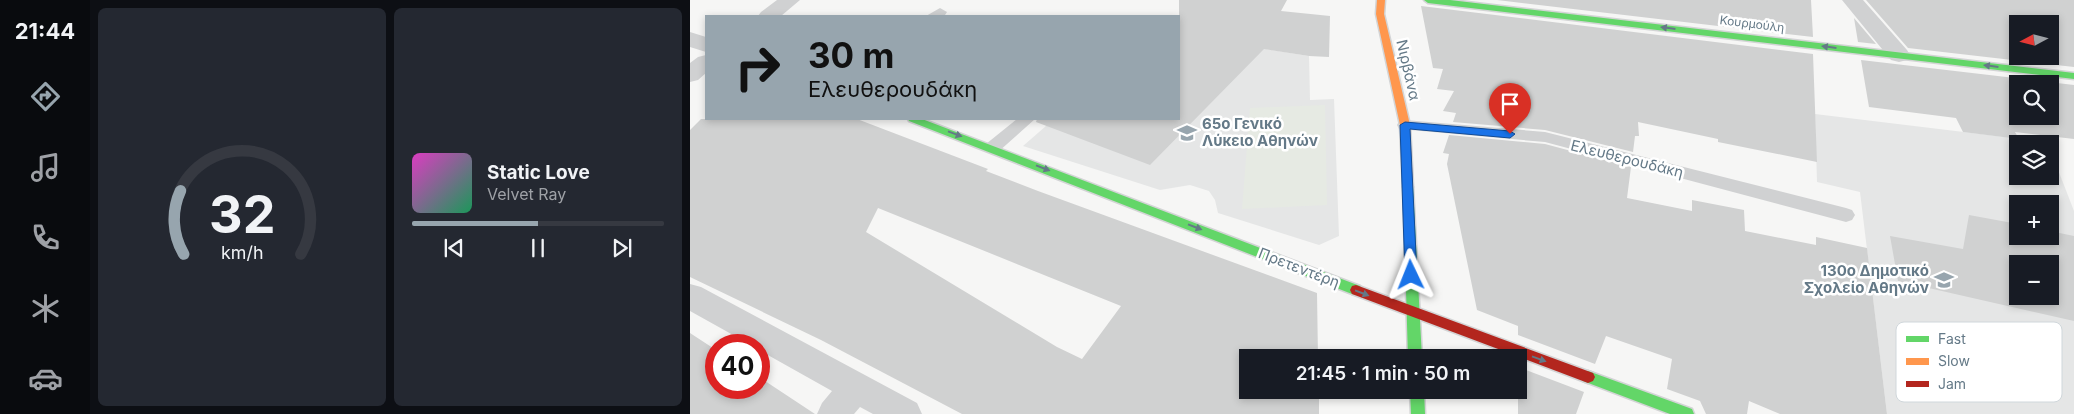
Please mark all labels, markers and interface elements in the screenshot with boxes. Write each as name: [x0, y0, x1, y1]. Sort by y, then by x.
street label: Κουρμούλη: [1719, 12, 1785, 35]
north arrow: [2009, 15, 2059, 65]
map controls: [2009, 15, 2059, 305]
text: 21:44: [15, 18, 75, 44]
one-way arrow: [1660, 24, 1676, 32]
text: 30 m: [808, 34, 894, 76]
icon: right: [725, 35, 790, 100]
street label: Νιρβάνα: [1392, 38, 1425, 102]
one-way arrow: [1821, 43, 1837, 51]
one-way arrow: [1983, 62, 1999, 70]
button: search: [2009, 75, 2059, 125]
text: Ελευθερουδάκη: [808, 76, 977, 102]
icon: directions: [28, 79, 63, 114]
pin: [1489, 83, 1531, 134]
icon: arrive: [1496, 90, 1524, 118]
place label: 65ο Γενικό Λύκειο Αθηνών: [1202, 114, 1318, 150]
school or university icon: 65ο Γενικό Λύκειο Αθηνών: [1176, 122, 1198, 144]
one-way arrow: [948, 131, 963, 138]
street label: Ελευθερουδάκη: [1569, 135, 1685, 182]
button: layers: [2009, 135, 2059, 185]
icon: music: [28, 150, 63, 185]
text: Static Love: [487, 161, 590, 184]
one-way arrow: [1036, 165, 1051, 172]
text: 32: [209, 183, 275, 246]
text: Velvet Ray: [487, 184, 566, 204]
button: +: [2009, 195, 2059, 245]
icon: phone: [28, 220, 63, 255]
one-way arrow: [1188, 223, 1203, 231]
icon: previous: [440, 234, 468, 262]
icon: pause: [524, 234, 552, 262]
icon: next: [608, 234, 636, 262]
text: km/h: [221, 242, 263, 263]
street label: Πρετεντέρη: [1256, 243, 1343, 292]
position arrow: [1384, 248, 1436, 300]
button: −: [2009, 255, 2059, 305]
place label: 130ο Δημοτικό Σχολείο Αθηνών: [1804, 261, 1929, 297]
school or university icon: 130ο Δημοτικό Σχολείο Αθηνών: [1933, 269, 1955, 291]
one-way arrow: [1355, 289, 1370, 297]
icon: climate: [28, 291, 63, 326]
legend: [1896, 322, 2062, 402]
text: Fast: [1938, 330, 1966, 347]
speed limit sign: 40: [705, 334, 770, 399]
text: Slow: [1938, 352, 1970, 369]
one-way arrow: [1531, 356, 1546, 363]
icon: car: [28, 361, 63, 396]
text: 21:45 · 1 min · 50 m: [1296, 362, 1470, 385]
text: Jam: [1938, 375, 1966, 392]

